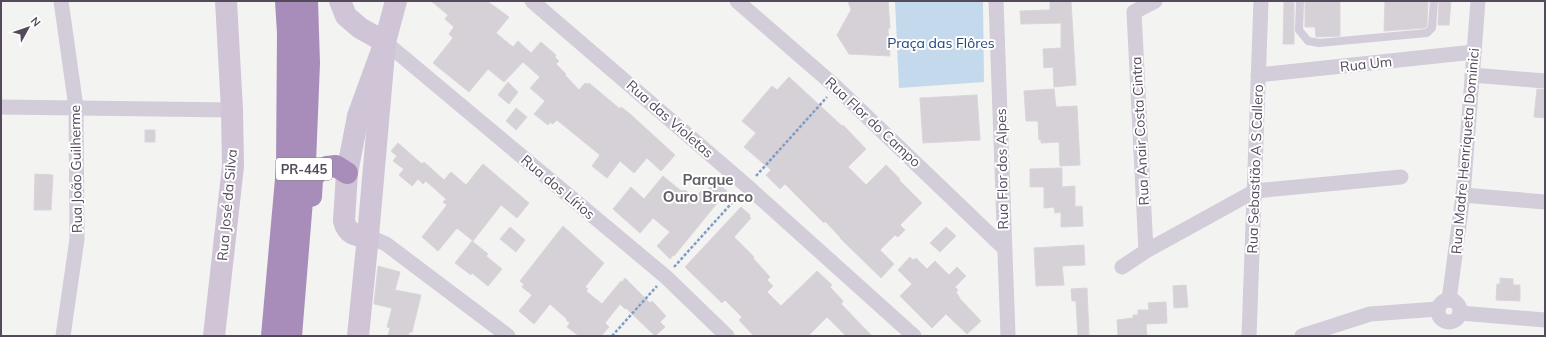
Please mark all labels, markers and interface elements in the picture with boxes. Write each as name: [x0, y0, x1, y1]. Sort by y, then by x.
north arrow: [8, 8, 48, 48]
text: N: [28, 14, 44, 29]
park label: Praça das Flôres: [887, 34, 995, 52]
street label: Rua Madre Henriqueta Dominici: [1447, 47, 1483, 255]
street label: Rua Um: [1339, 52, 1393, 76]
street label: Rua Anair Costa Cintra: [1127, 56, 1153, 206]
street label: Rua Flor do Campo: [821, 73, 925, 171]
street label: Rua das Violetas: [623, 76, 717, 162]
street label: Rua Sebastião A S Callero: [1243, 84, 1267, 254]
street label: Rua João Guilherme: [66, 105, 86, 233]
street label: Rua Flor dos Alpes: [992, 108, 1012, 230]
street label: Rua José da Silva: [213, 148, 241, 262]
street label: Rua dos Lírios: [517, 151, 599, 223]
road number: PR-445: [276, 158, 332, 180]
district label: Parque Ouro Branco: [663, 170, 753, 206]

